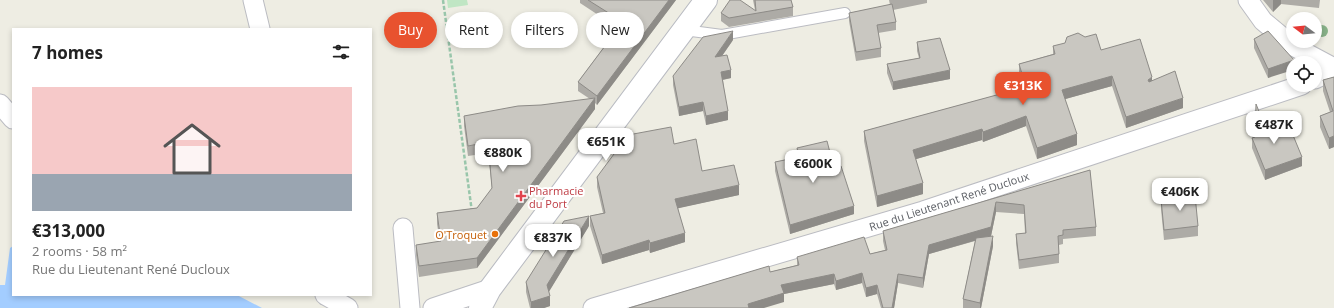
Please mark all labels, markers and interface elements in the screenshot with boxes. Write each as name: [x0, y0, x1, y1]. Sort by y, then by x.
chip: Buy: [384, 12, 437, 48]
chip: Rent: [445, 12, 503, 48]
chip: Filters: [511, 12, 578, 48]
chip: New: [586, 12, 644, 48]
north arrow: [1286, 12, 1322, 48]
map controls: [1286, 12, 1322, 92]
text: 7 homes: [32, 41, 103, 64]
icon: filters: [330, 41, 352, 63]
button: locate: [1286, 56, 1322, 92]
pin: €313K: [995, 72, 1051, 106]
text: €313K: [1004, 76, 1042, 94]
pin: €487K: [1246, 111, 1302, 145]
icon: home: [156, 113, 228, 185]
text: €487K: [1255, 115, 1293, 133]
pin: €651K: [578, 128, 634, 162]
text: €651K: [587, 132, 625, 150]
pin: €880K: [475, 139, 531, 173]
text: €880K: [484, 143, 522, 161]
pin: €600K: [785, 150, 841, 184]
text: €600K: [794, 154, 832, 172]
street label: Rue du Lieutenant René Ducloux: [867, 168, 1031, 234]
pin: €406K: [1152, 178, 1208, 212]
text: €406K: [1161, 182, 1199, 200]
place label: Pharmacie du Port: [529, 183, 584, 211]
marker: Pharmacie du Port: [516, 191, 526, 201]
text: €313,000: [32, 219, 105, 242]
pin: €837K: [525, 224, 581, 258]
place label: O'Troquet: [435, 227, 487, 242]
text: €837K: [534, 228, 572, 246]
marker: O'Troquet: [490, 229, 500, 239]
text: 2 rooms · 58 m²: [32, 242, 127, 260]
text: Rue du Lieutenant René Ducloux: [32, 260, 230, 278]

